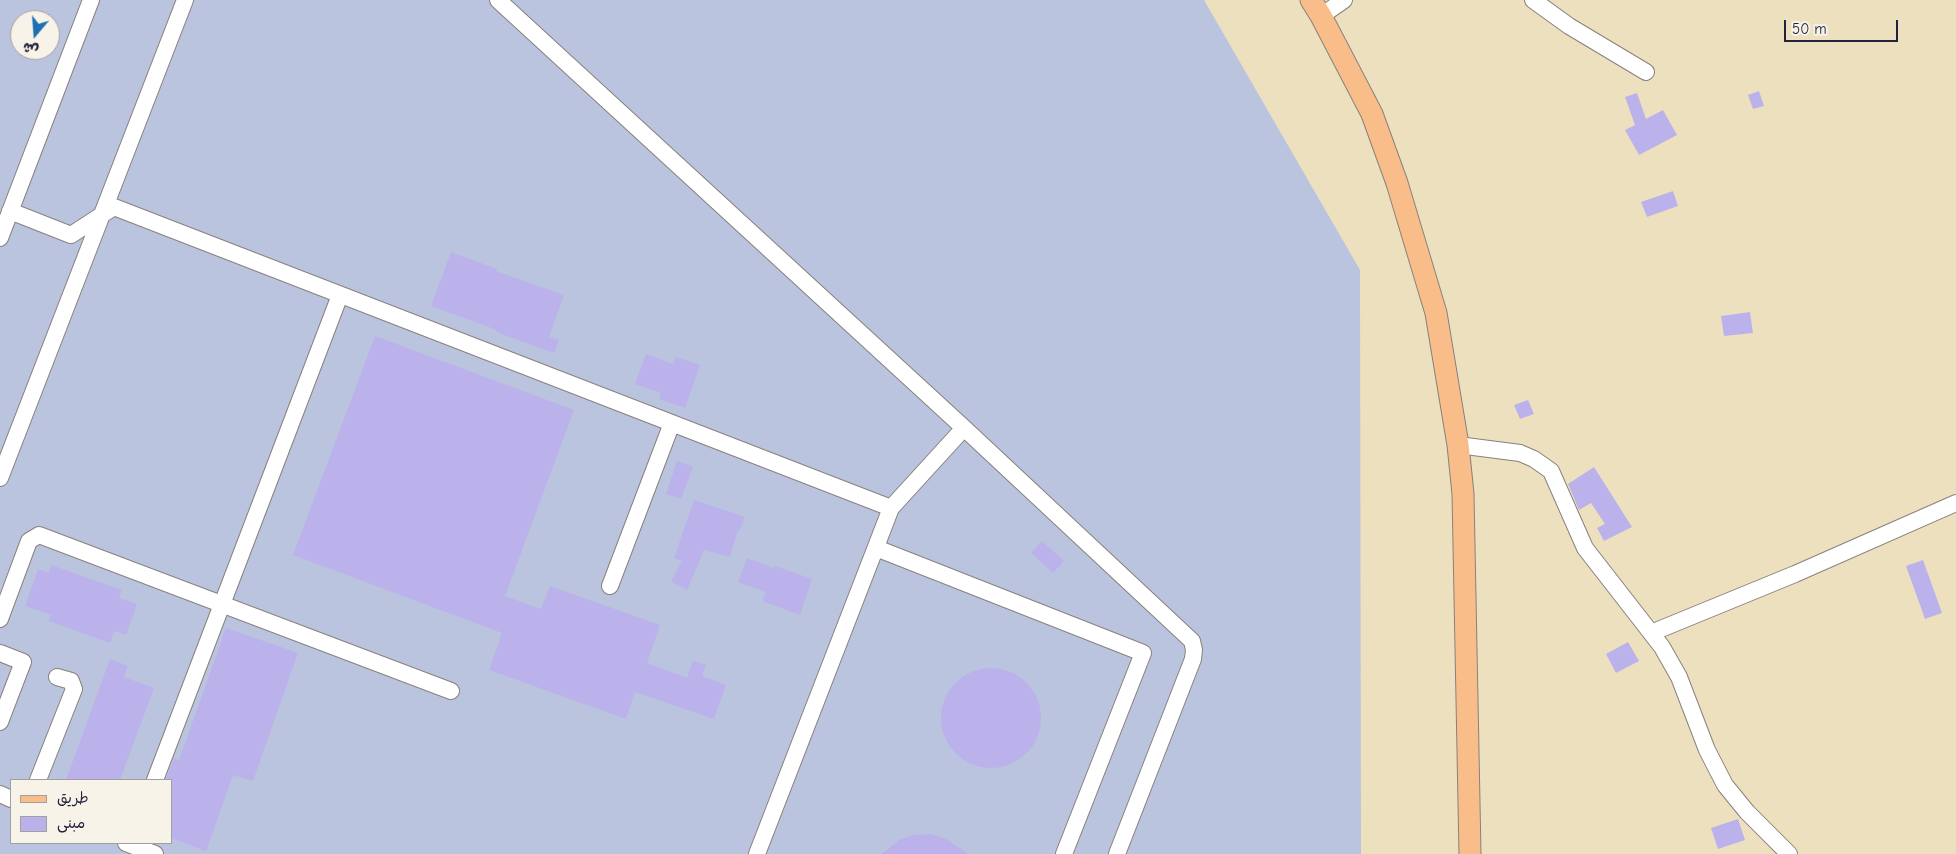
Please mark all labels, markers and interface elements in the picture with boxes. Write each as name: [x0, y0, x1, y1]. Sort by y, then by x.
north arrow: [10, 10, 60, 60]
scale bar: [1786, 10, 1900, 42]
text: 50 m: [1792, 20, 1827, 38]
text: ش: [21, 38, 40, 59]
legend: [10, 779, 172, 844]
text: طريق: [57, 789, 89, 807]
text: مبنى: [57, 814, 85, 832]

